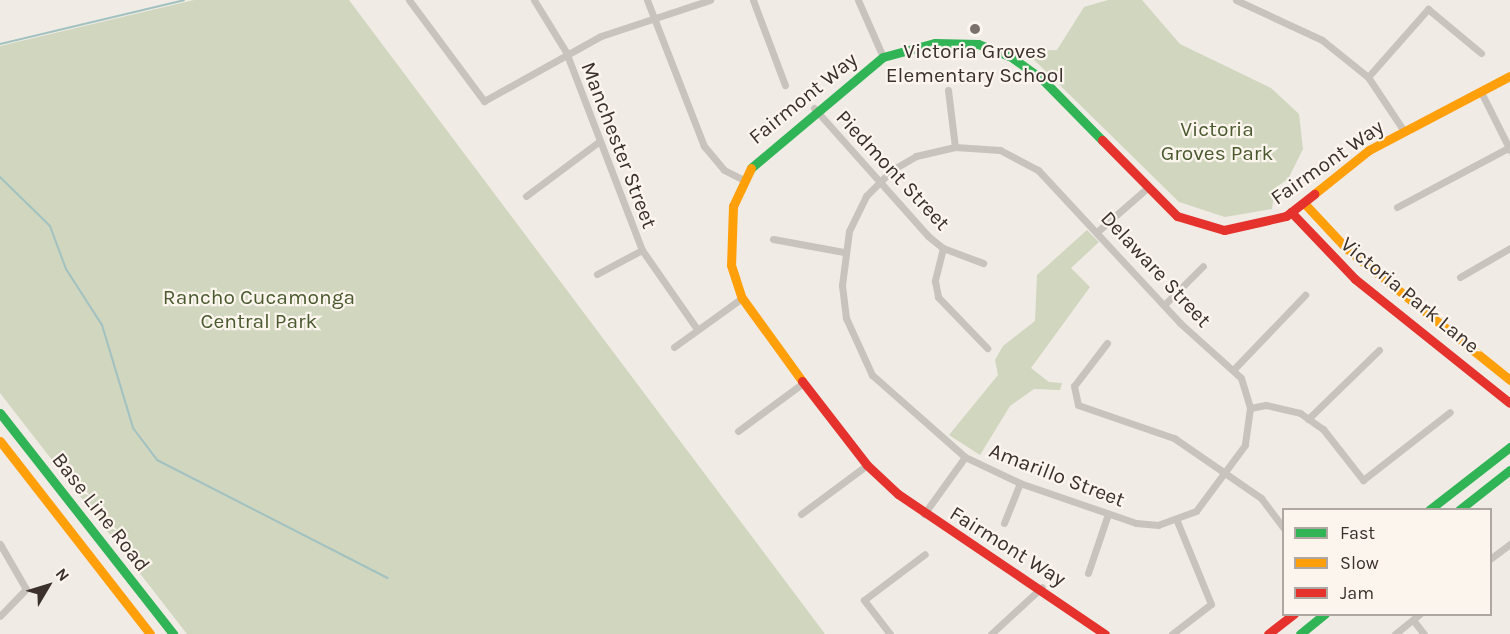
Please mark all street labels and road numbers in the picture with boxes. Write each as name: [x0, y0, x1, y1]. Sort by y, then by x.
street label: Fairmont Way: [744, 47, 862, 149]
street label: Manchester Street: [576, 58, 662, 232]
street label: Piedmont Street: [831, 105, 955, 235]
street label: Fairmont Way: [1266, 114, 1388, 210]
street label: Delaware Street: [1096, 206, 1216, 332]
street label: Victoria Park Lane: [1336, 231, 1484, 359]
street label: Amarillo Street: [986, 438, 1128, 512]
street label: Base Line Road: [47, 447, 155, 577]
street label: Fairmont Way: [945, 500, 1071, 592]

